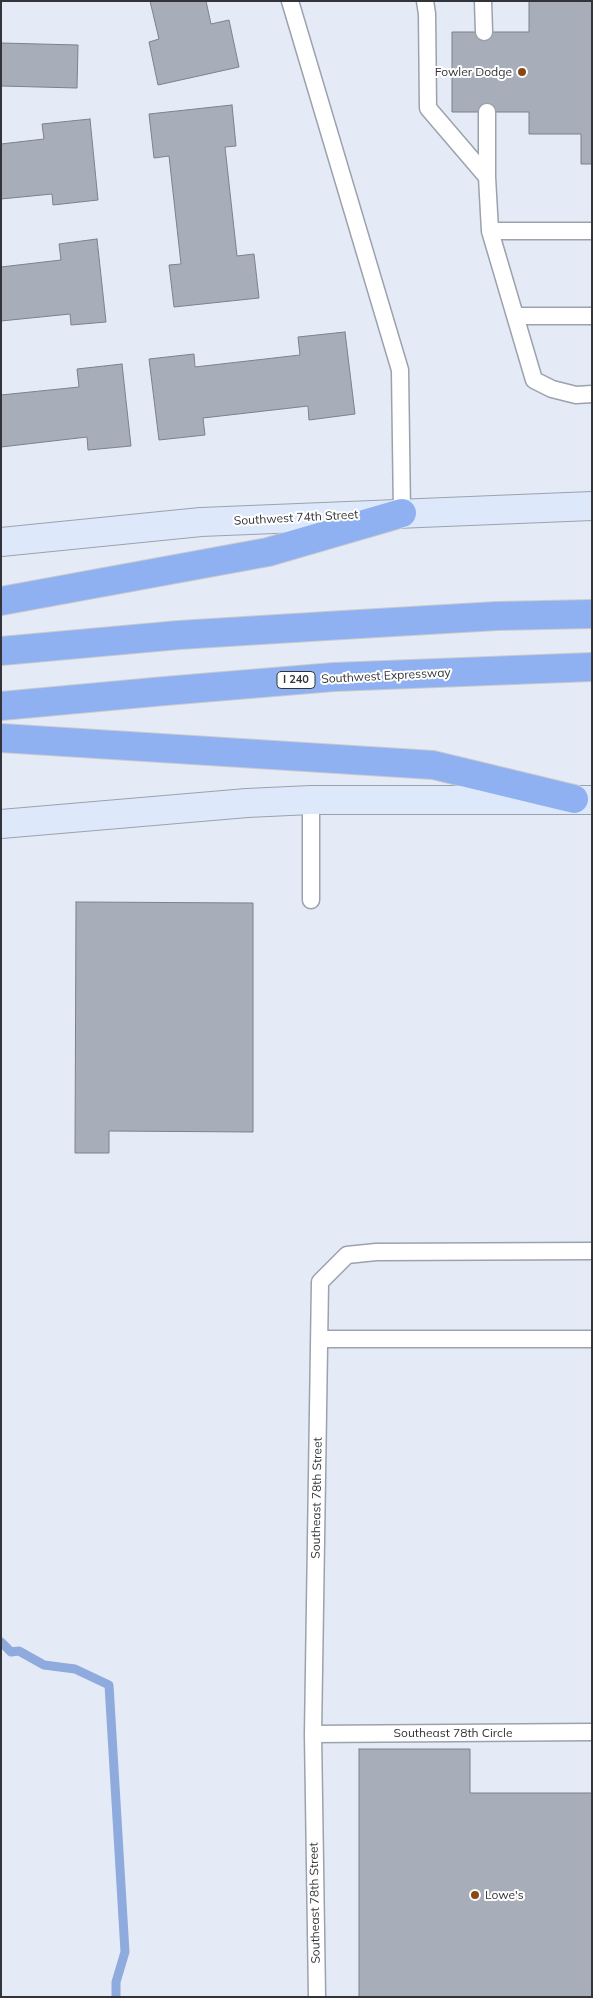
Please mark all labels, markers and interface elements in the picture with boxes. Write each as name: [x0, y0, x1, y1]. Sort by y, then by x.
place label: Fowler Dodge: [435, 65, 512, 79]
marker: Fowler Dodge: [516, 66, 528, 78]
street label: Southwest 74th Street: [233, 508, 359, 528]
street label: Southwest Expressway: [321, 665, 451, 687]
road number: I 240: [277, 672, 315, 688]
street label: Southeast 78th Street: [309, 1437, 325, 1559]
street label: Southeast 78th Circle: [394, 1726, 512, 1740]
street label: Southeast 78th Street: [307, 1842, 323, 1964]
place label: Lowe's: [485, 1888, 524, 1902]
marker: Lowe's: [469, 1889, 481, 1901]

